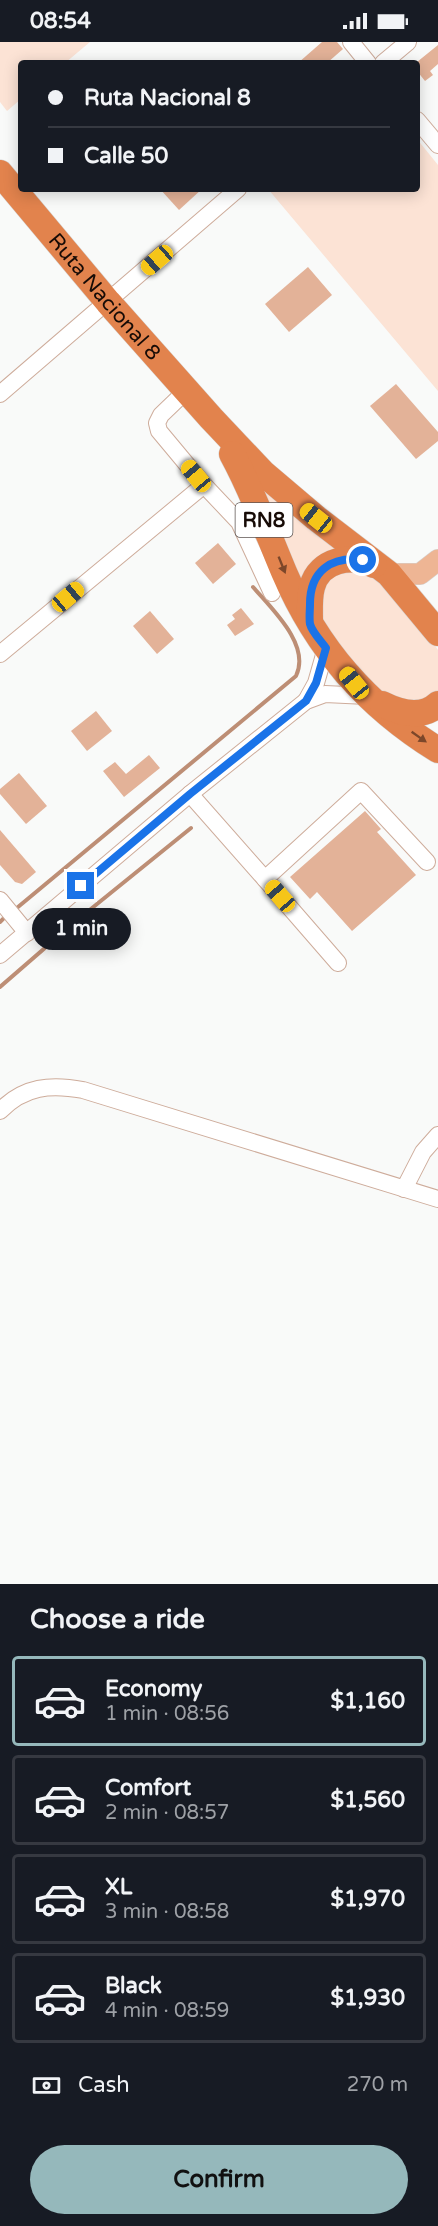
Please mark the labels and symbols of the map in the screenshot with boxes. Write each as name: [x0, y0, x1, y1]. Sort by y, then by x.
street label: Ruta Nacional 8: [43, 228, 166, 366]
car: [138, 241, 176, 279]
car: [178, 456, 214, 496]
car: [296, 500, 336, 536]
road number: RN8: [236, 503, 292, 537]
route start: [349, 546, 376, 573]
one-way arrow: [277, 556, 287, 574]
car: [48, 579, 88, 615]
car: [336, 663, 372, 703]
one-way arrow: [411, 731, 427, 742]
route end: [67, 872, 94, 899]
car: [261, 877, 299, 915]
callout: 1 min: [32, 907, 130, 949]

